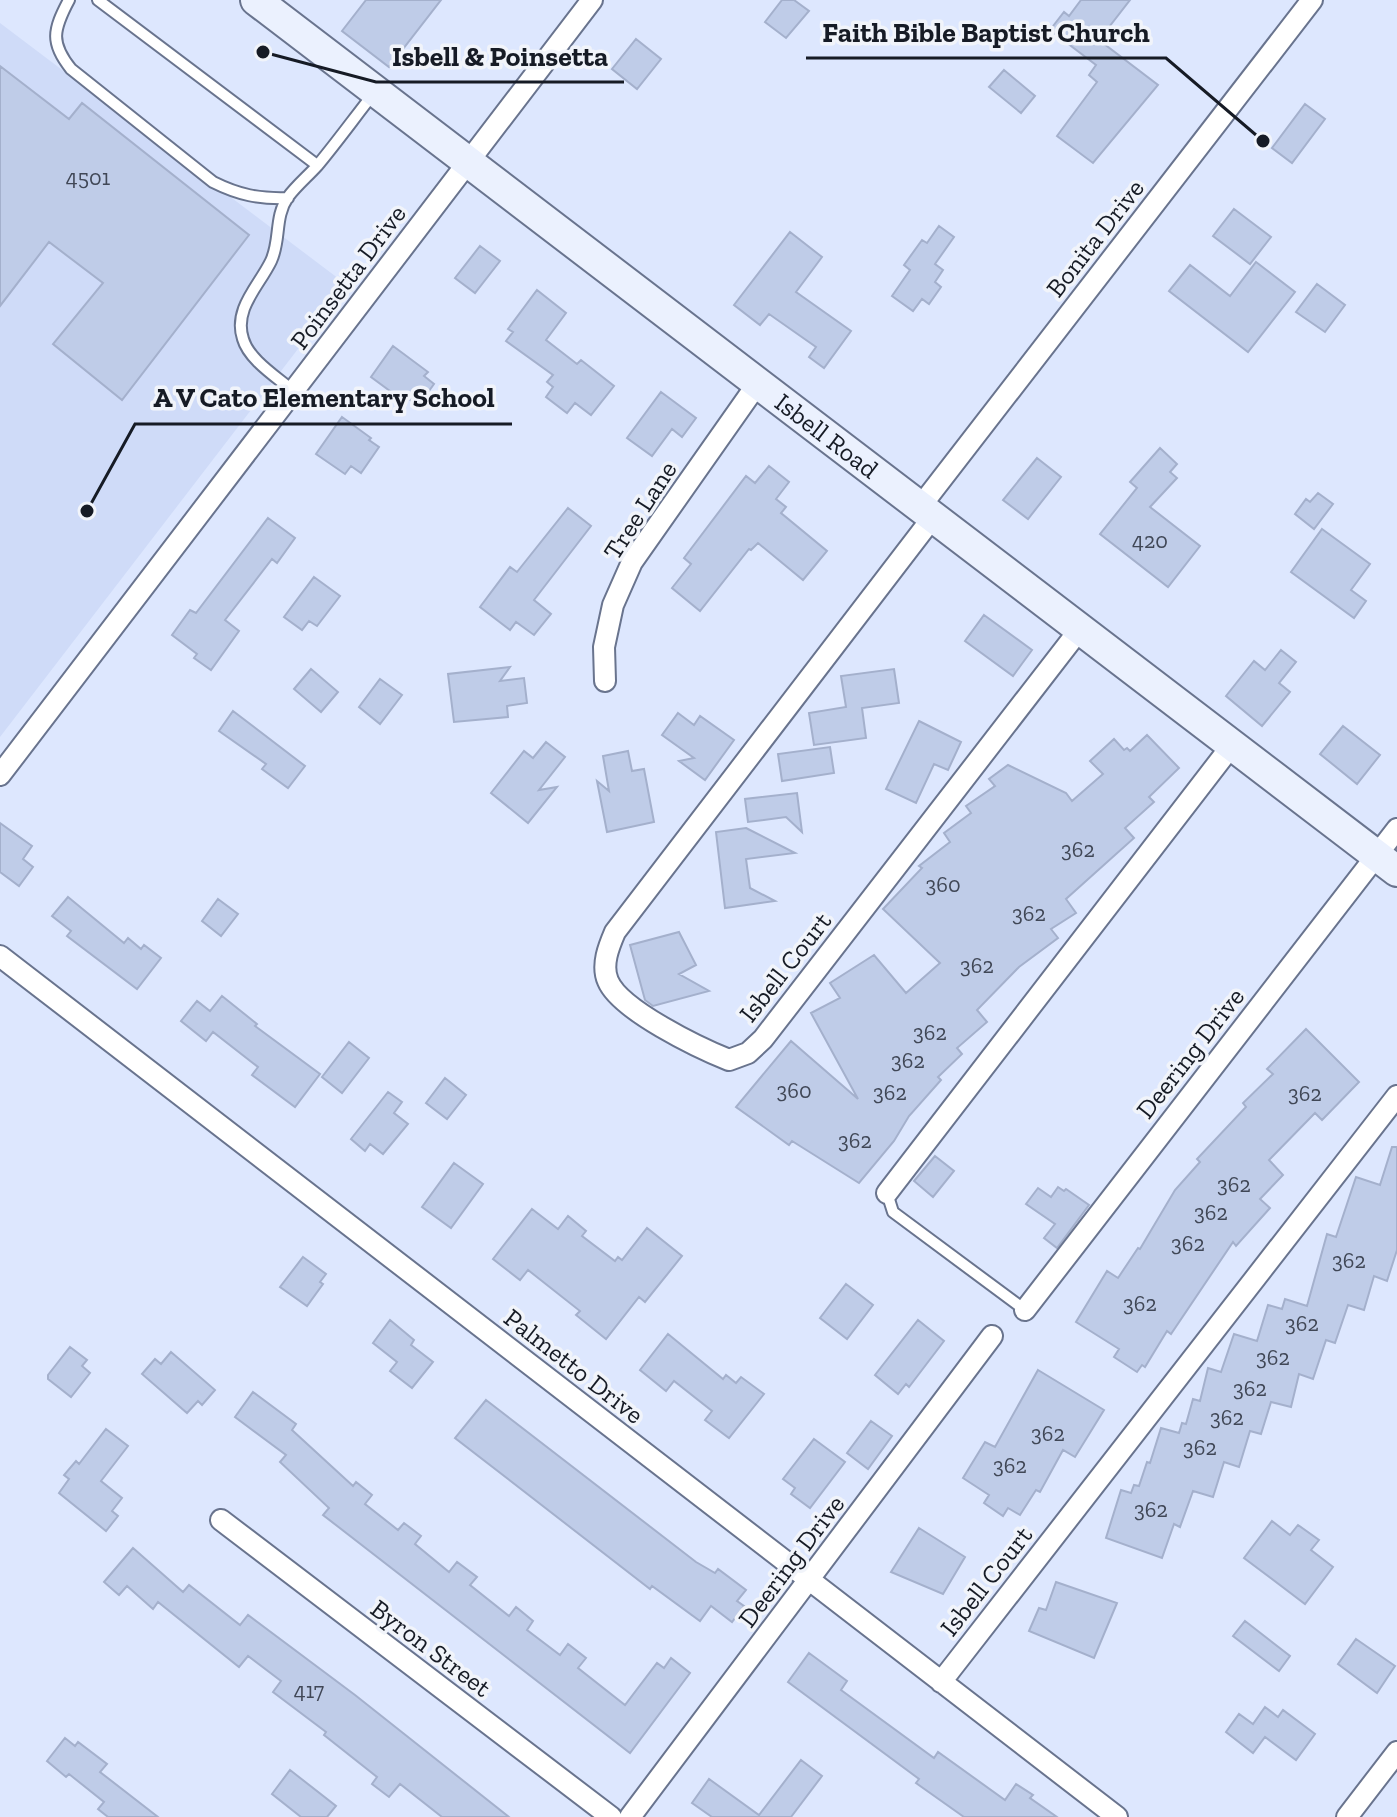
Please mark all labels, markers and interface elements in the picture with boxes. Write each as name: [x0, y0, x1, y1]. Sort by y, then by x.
callout: Faith Bible Baptist Church: [806, 6, 1166, 58]
text: Faith Bible Baptist Church: [822, 16, 1150, 49]
callout: Isbell & Poinsetta: [376, 30, 624, 82]
text: Isbell & Poinsetta: [392, 40, 608, 73]
house number: 4501: [66, 164, 111, 191]
street label: Bonita Drive: [1039, 173, 1151, 303]
street label: Poinsetta Drive: [283, 199, 413, 355]
callout: A V Cato Elementary School: [135, 372, 512, 424]
text: A V Cato Elementary School: [153, 381, 495, 414]
street label: Isbell Road: [769, 386, 885, 485]
street label: Tree Lane: [596, 455, 684, 565]
house number: 420: [1132, 527, 1168, 554]
house number: 362: [1061, 836, 1095, 863]
house number: 360: [925, 871, 961, 898]
house number: 362: [1012, 900, 1046, 927]
street label: Isbell Court: [732, 905, 838, 1028]
house number: 362: [960, 952, 994, 979]
street label: Deering Drive: [1129, 981, 1251, 1125]
house number: 362: [913, 1019, 947, 1046]
house number: 362: [891, 1047, 925, 1074]
house number: 360: [776, 1077, 812, 1104]
house number: 362: [873, 1079, 907, 1106]
house number: 362: [1288, 1080, 1322, 1107]
house number: 362: [838, 1127, 872, 1154]
house number: 362: [1217, 1171, 1251, 1198]
house number: 362: [1194, 1199, 1228, 1226]
house number: 362: [1171, 1230, 1205, 1257]
house number: 362: [1332, 1247, 1366, 1274]
house number: 362: [1123, 1290, 1157, 1317]
street label: Palmetto Drive: [498, 1301, 650, 1431]
house number: 362: [1285, 1310, 1319, 1337]
house number: 362: [1256, 1344, 1290, 1371]
house number: 362: [1233, 1375, 1267, 1402]
house number: 362: [1210, 1404, 1244, 1431]
house number: 362: [1031, 1420, 1065, 1447]
house number: 362: [1183, 1434, 1217, 1461]
house number: 362: [993, 1452, 1027, 1479]
street label: Deering Drive: [731, 1489, 851, 1633]
house number: 362: [1134, 1496, 1168, 1523]
street label: Isbell Court: [933, 1519, 1039, 1642]
street label: Byron Street: [365, 1592, 498, 1704]
house number: 417: [294, 1677, 325, 1704]

